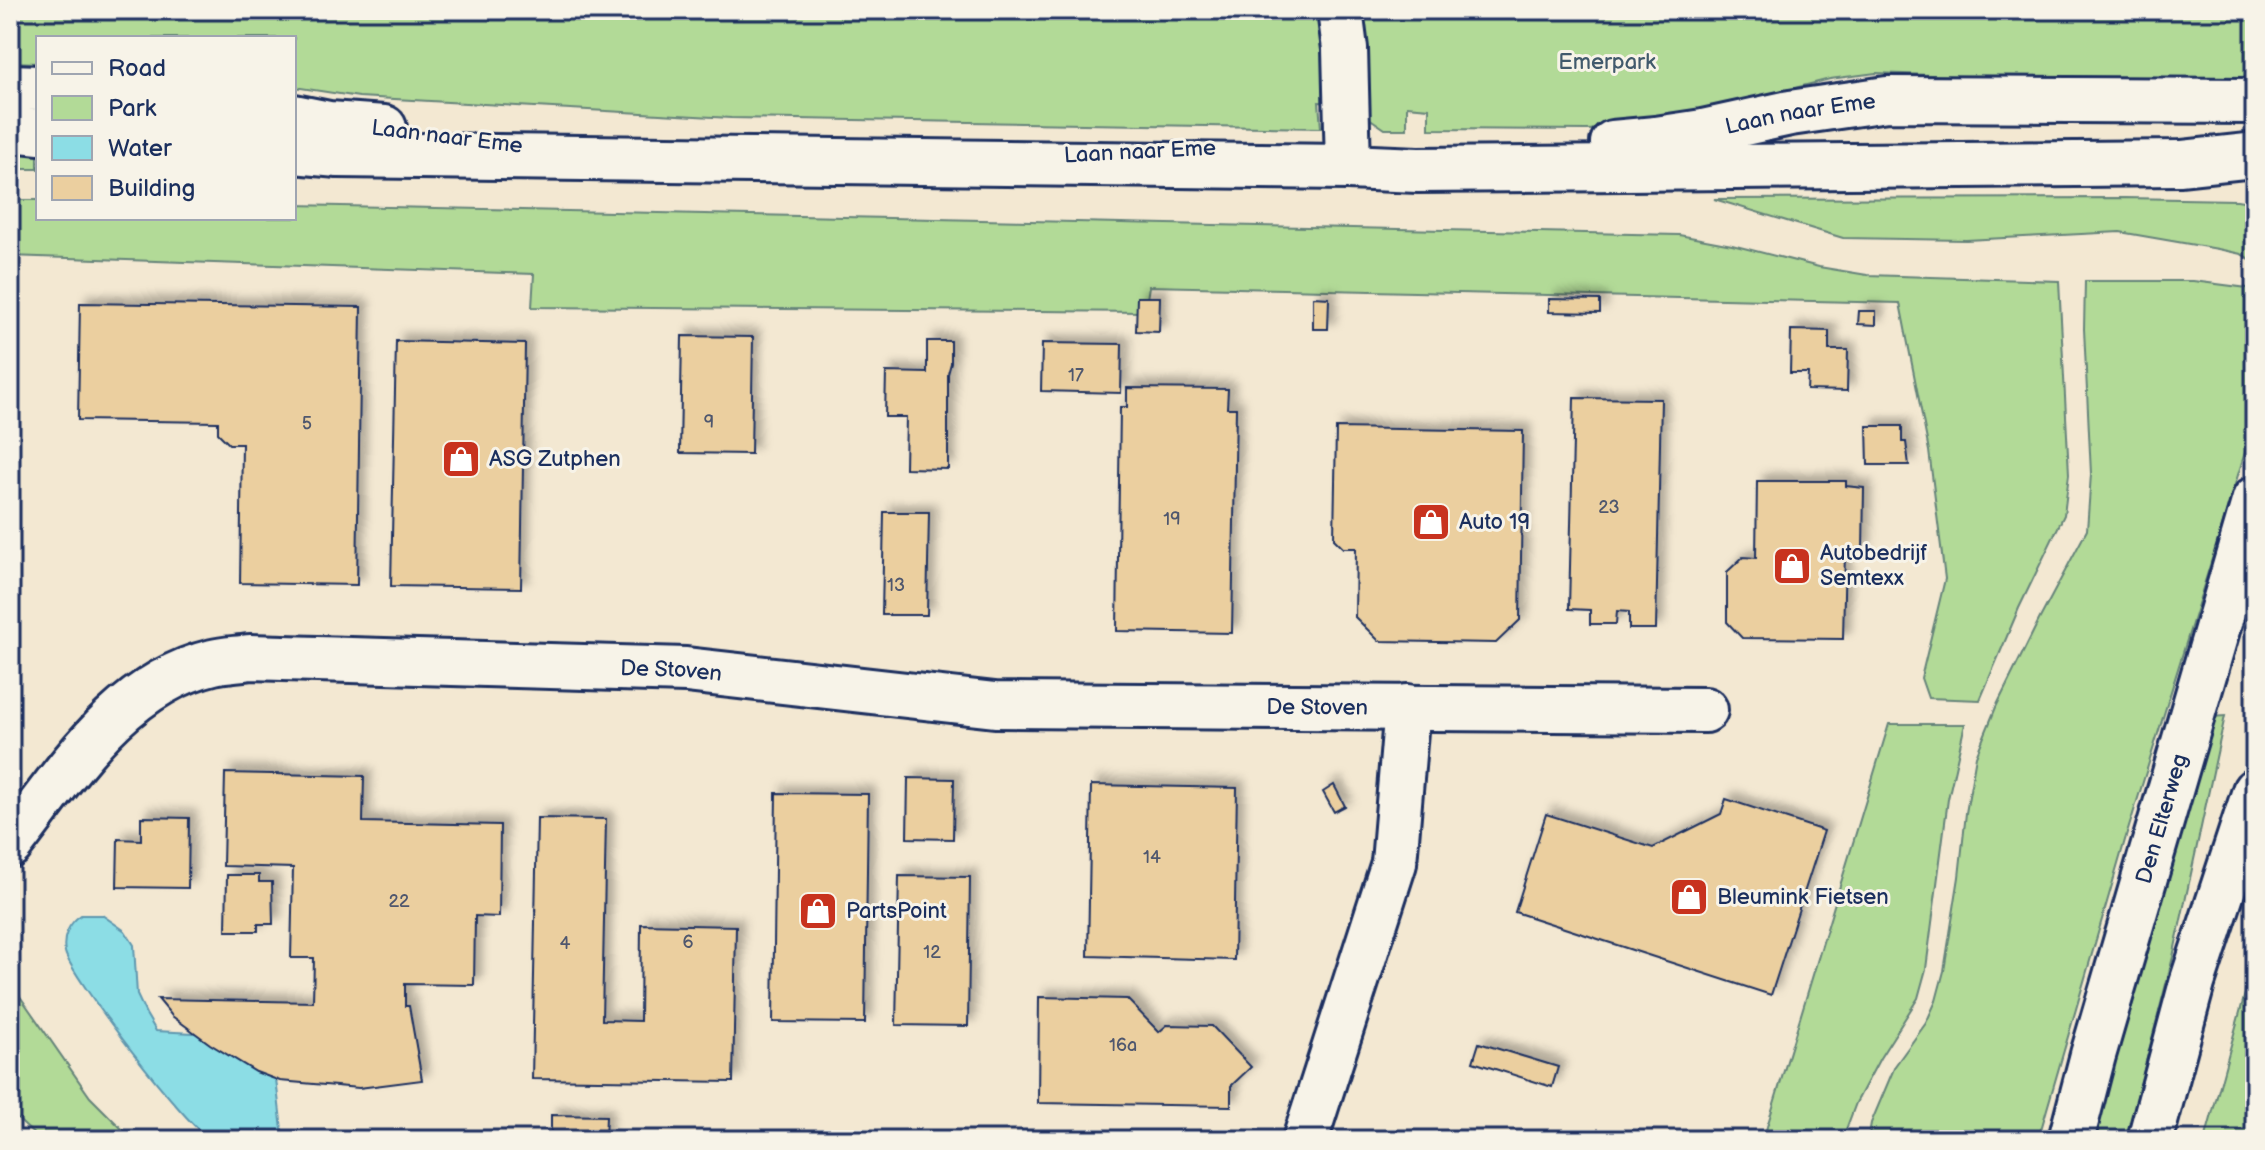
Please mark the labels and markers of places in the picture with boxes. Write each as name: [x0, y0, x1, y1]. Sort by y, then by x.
shop icon: ASG Zutphen: [440, 438, 482, 480]
place label: ASG Zutphen: [489, 446, 621, 473]
shop icon: Auto 19: [1410, 501, 1452, 543]
place label: Auto 19: [1459, 509, 1530, 536]
place label: Autobedrijf Semtexx: [1820, 540, 1927, 592]
shop icon: Autobedrijf Semtexx: [1771, 545, 1813, 587]
shop icon: Bleumink Fietsen: [1668, 876, 1710, 918]
place label: Bleumink Fietsen: [1717, 884, 1889, 911]
shop icon: PartsPoint: [797, 890, 839, 932]
place label: PartsPoint: [846, 898, 947, 925]

